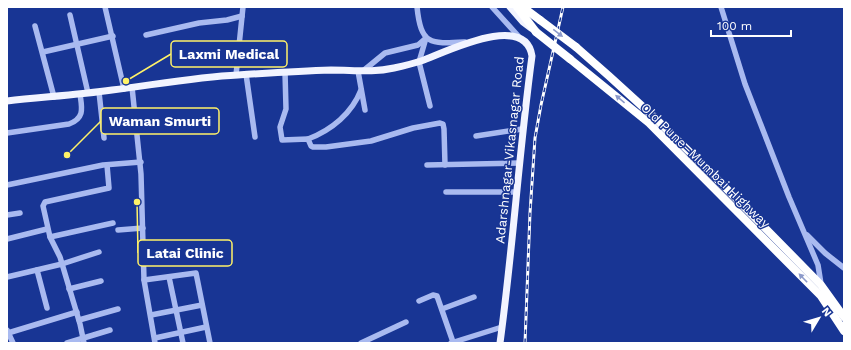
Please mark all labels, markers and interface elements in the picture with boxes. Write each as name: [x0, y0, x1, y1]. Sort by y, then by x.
scale bar: [711, 12, 791, 38]
text: 100 m: [717, 19, 752, 33]
one-way arrow: [553, 29, 563, 37]
callout: Laxmi Medical: [171, 41, 287, 67]
text: Laxmi Medical: [179, 46, 280, 62]
street label: Adarshnagar-Vikasnagar Road: [492, 56, 527, 244]
one-way arrow: [615, 95, 626, 104]
street label: Old Pune–Mumbai Highway: [638, 100, 773, 231]
callout: Waman Smurti: [101, 108, 219, 134]
text: Waman Smurti: [109, 113, 211, 129]
callout: Latai Clinic: [138, 240, 232, 266]
text: Latai Clinic: [146, 245, 224, 261]
one-way arrow: [799, 273, 808, 283]
north arrow: [799, 298, 839, 338]
text: N: [819, 305, 834, 319]

